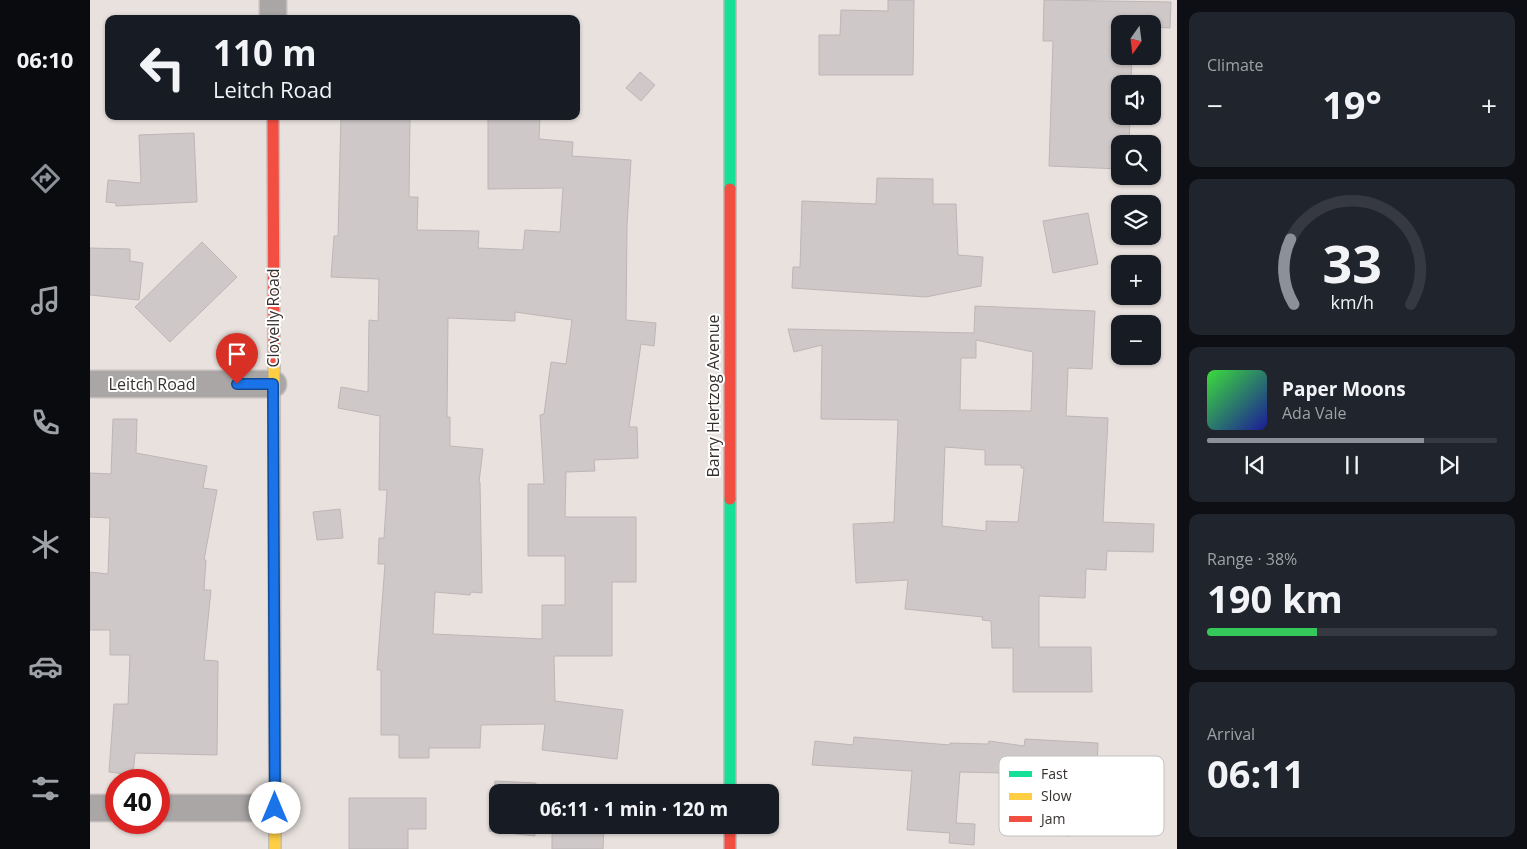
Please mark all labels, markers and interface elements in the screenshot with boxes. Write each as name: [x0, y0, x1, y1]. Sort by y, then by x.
north arrow: [1111, 15, 1161, 65]
map controls: [1111, 15, 1161, 365]
text: 110 m: [213, 29, 317, 76]
icon: left: [130, 35, 195, 100]
text: 06:10: [17, 44, 73, 74]
text: Climate: [1207, 54, 1264, 76]
text: Leitch Road: [213, 74, 332, 104]
button: sound: [1111, 75, 1161, 125]
text: 19°: [1322, 78, 1382, 130]
text: −: [1207, 86, 1223, 124]
text: +: [1481, 86, 1497, 124]
button: search: [1111, 135, 1161, 185]
icon: directions: [28, 161, 63, 196]
button: layers: [1111, 195, 1161, 245]
text: 33: [1322, 227, 1382, 298]
button: +: [1111, 255, 1161, 305]
street label: Clovelly Road: [262, 268, 284, 368]
icon: music: [28, 283, 63, 318]
text: km/h: [1330, 290, 1374, 314]
street label: Barry Hertzog Avenue: [702, 314, 724, 478]
button: −: [1111, 315, 1161, 365]
pin: [216, 333, 258, 384]
icon: arrive: [223, 340, 251, 368]
street label: Leitch Road: [109, 373, 195, 395]
text: Paper Moons: [1282, 376, 1406, 402]
text: Ada Vale: [1282, 402, 1346, 424]
icon: phone: [28, 405, 63, 440]
icon: previous: [1241, 451, 1269, 479]
icon: pause: [1338, 451, 1366, 479]
icon: next: [1435, 451, 1463, 479]
icon: climate: [28, 527, 63, 562]
text: Range · 38%: [1207, 548, 1297, 570]
text: 190 km: [1207, 572, 1343, 624]
icon: car: [28, 649, 63, 684]
text: Arrival: [1207, 723, 1255, 745]
text: 06:11: [1207, 747, 1305, 799]
legend: [999, 756, 1164, 836]
text: Fast: [1041, 764, 1068, 783]
speed limit sign: 40: [105, 769, 170, 834]
icon: filters: [28, 771, 63, 806]
position arrow: [248, 781, 300, 833]
text: Slow: [1041, 786, 1072, 805]
text: 06:11 · 1 min · 120 m: [540, 796, 728, 822]
text: Jam: [1039, 809, 1066, 828]

